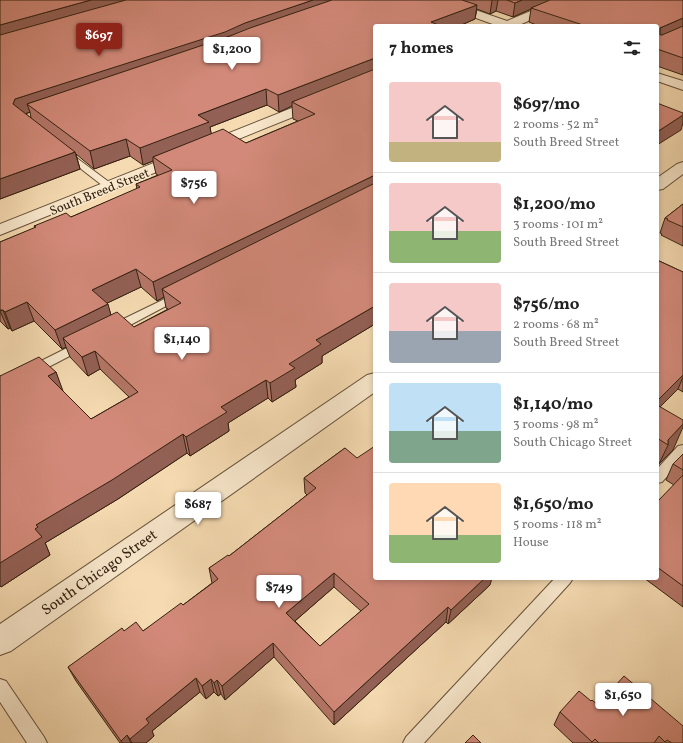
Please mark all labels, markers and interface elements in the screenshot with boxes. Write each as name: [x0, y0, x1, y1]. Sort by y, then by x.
pin: $697: [75, 23, 123, 57]
text: $697: [85, 27, 113, 45]
pin: $1,200: [199, 37, 265, 71]
text: 7 homes: [389, 37, 454, 60]
icon: filters: [621, 37, 643, 59]
text: $1,200: [212, 41, 252, 59]
text: $697/mo: [513, 93, 580, 116]
icon: home: [421, 98, 469, 146]
text: 2 rooms · 52 m²: [513, 116, 599, 134]
text: South Breed Street: [513, 134, 619, 152]
street label: South Breed Street: [47, 164, 153, 221]
pin: $756: [170, 171, 218, 205]
text: $756: [181, 175, 207, 193]
text: $1,200/mo: [513, 193, 596, 216]
icon: home: [421, 199, 469, 247]
text: 3 rooms · 101 m²: [513, 216, 603, 234]
text: South Breed Street: [513, 234, 619, 252]
text: $756/mo: [513, 293, 580, 316]
icon: home: [421, 299, 469, 347]
text: 2 rooms · 68 m²: [513, 316, 599, 334]
pin: $1,140: [149, 327, 215, 361]
text: $1,140: [163, 331, 201, 349]
text: South Breed Street: [513, 334, 619, 352]
text: $1,140/mo: [513, 393, 593, 416]
icon: home: [421, 399, 469, 447]
text: 3 rooms · 98 m²: [513, 416, 599, 434]
text: South Chicago Street: [513, 434, 632, 452]
pin: $687: [174, 492, 222, 526]
text: $1,650/mo: [513, 493, 593, 516]
text: $687: [184, 496, 212, 514]
icon: home: [421, 499, 469, 547]
text: 5 rooms · 118 m²: [513, 516, 602, 534]
street label: South Chicago Street: [38, 525, 162, 621]
text: House: [513, 534, 549, 552]
pin: $749: [255, 575, 303, 609]
text: $749: [265, 579, 293, 597]
pin: $1,650: [590, 683, 656, 717]
text: $1,650: [604, 687, 642, 705]

